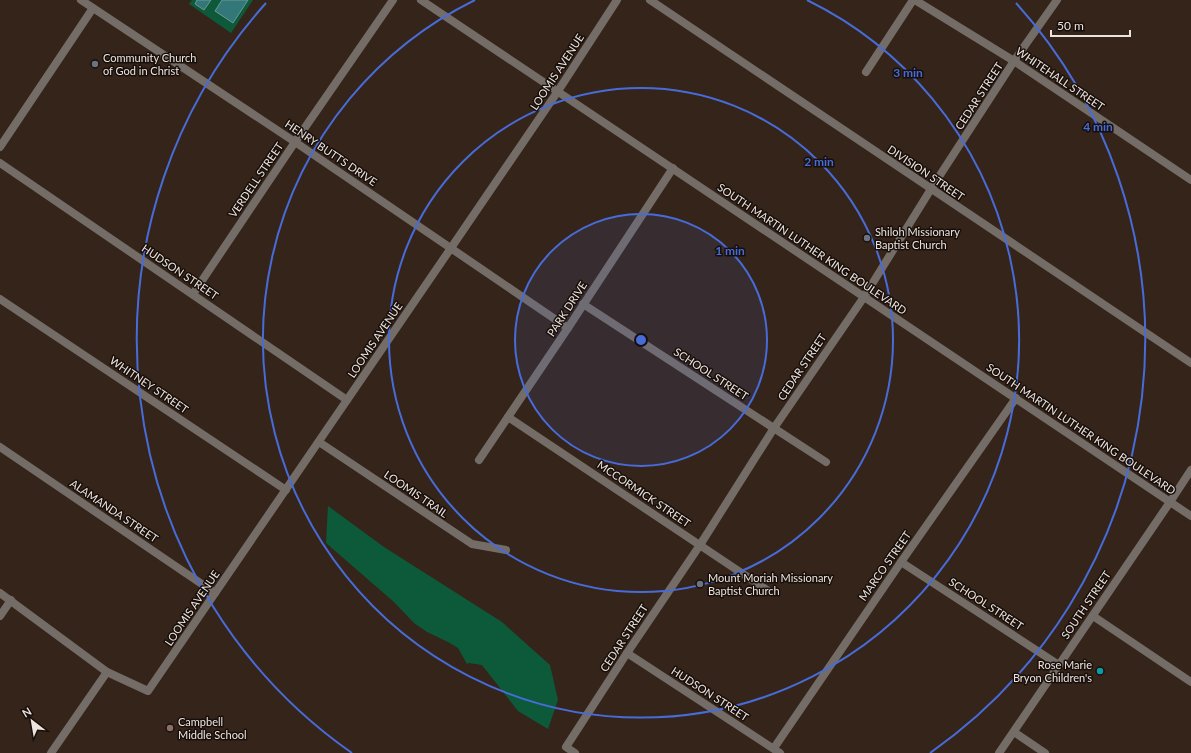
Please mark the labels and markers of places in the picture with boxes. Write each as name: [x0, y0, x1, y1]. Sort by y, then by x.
place label: Community Church of God in Christ: [103, 51, 196, 77]
marker: Community Church of God in Christ: [90, 59, 100, 69]
place label: Shiloh Missionary Baptist Church: [875, 225, 960, 251]
marker: Shiloh Missionary Baptist Church: [862, 233, 872, 243]
centre of rings: [634, 333, 648, 347]
place label: Mount Moriah Missionary Baptist Church: [708, 571, 833, 597]
marker: Mount Moriah Missionary Baptist Church: [695, 579, 705, 589]
place label: Rose Marie Bryon Children's: [1013, 658, 1092, 684]
marker: Rose Marie Bryon Children's: [1095, 666, 1105, 676]
place label: Campbell Middle School: [178, 715, 247, 741]
marker: Campbell Middle School: [165, 723, 175, 733]

